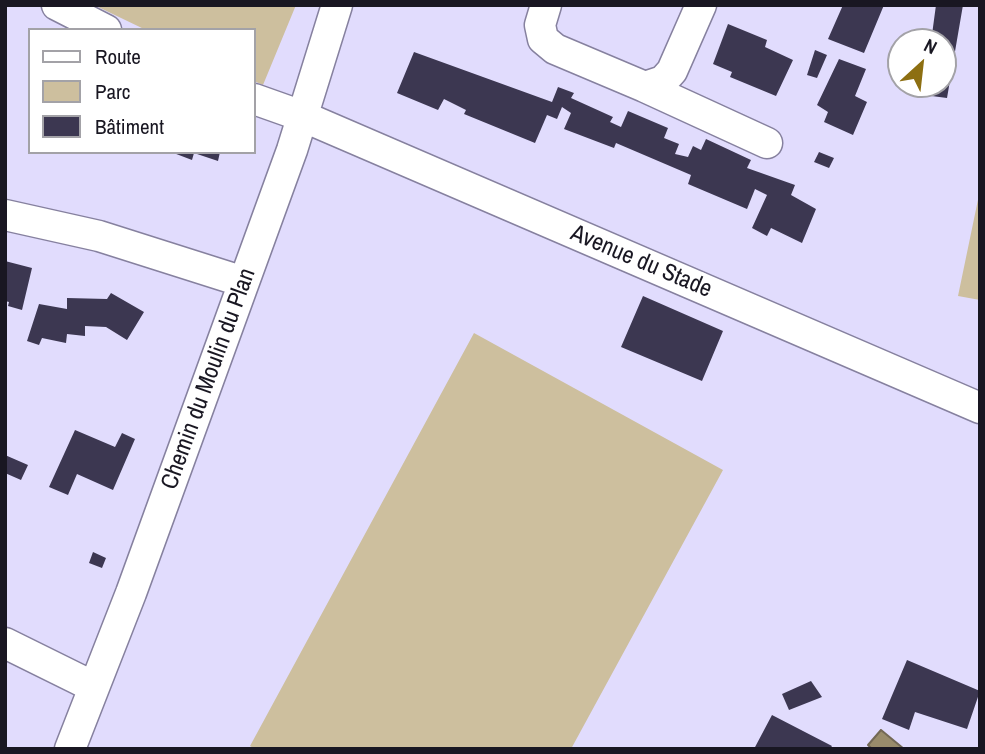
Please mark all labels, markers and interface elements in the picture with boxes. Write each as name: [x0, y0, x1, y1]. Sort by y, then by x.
legend: [28, 28, 256, 154]
north arrow: [887, 28, 957, 98]
text: N: [920, 32, 942, 60]
text: Route: [95, 42, 141, 71]
text: Parc: [95, 77, 130, 106]
text: Bâtiment: [95, 112, 164, 141]
street label: Avenue du Stade: [566, 219, 716, 305]
street label: Chemin du Moulin du Plan: [156, 265, 262, 493]

